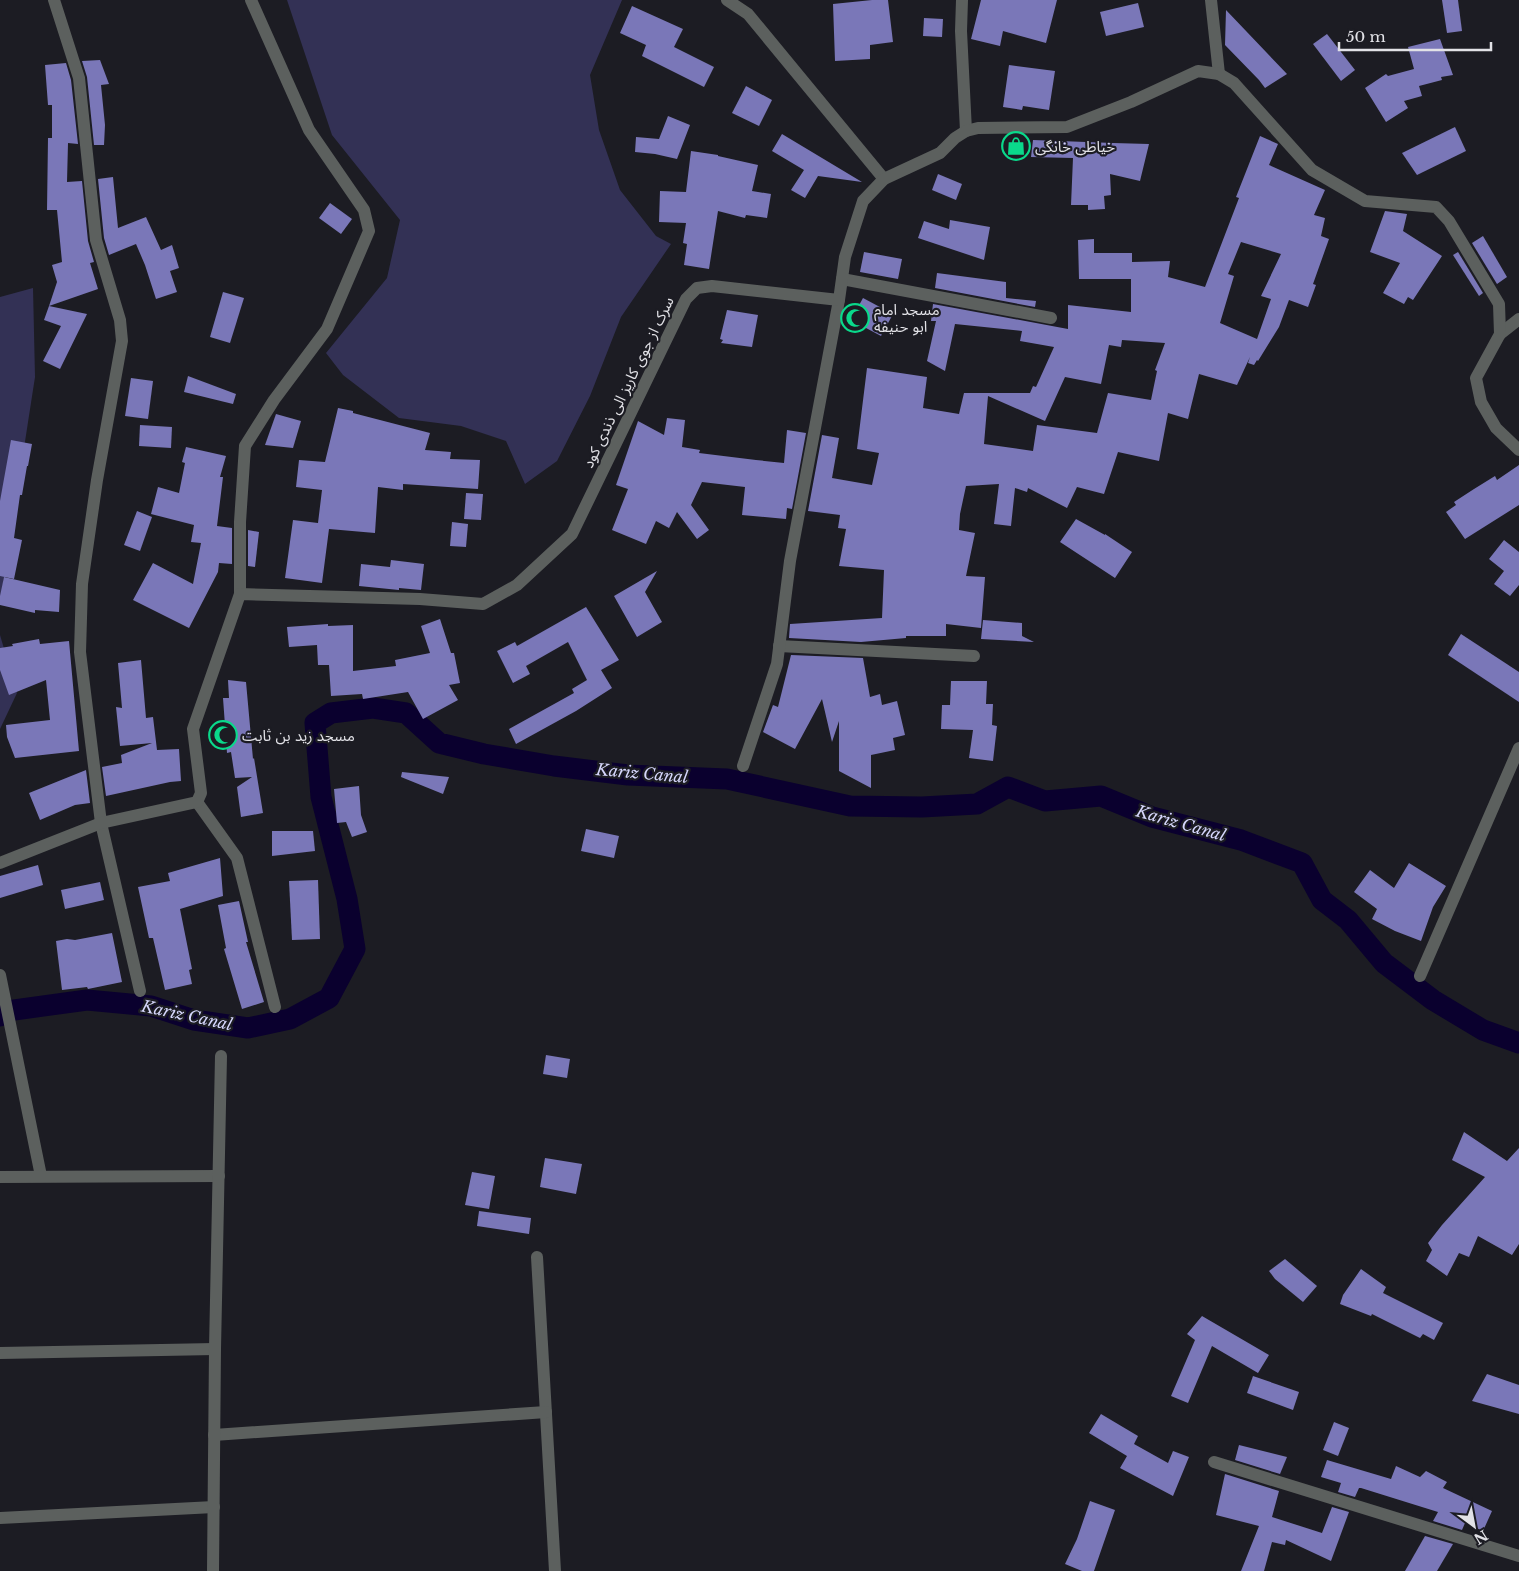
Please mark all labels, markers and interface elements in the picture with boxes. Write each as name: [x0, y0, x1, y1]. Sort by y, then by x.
scale bar: [1339, 20, 1492, 52]
text: 50 m: [1346, 27, 1386, 46]
shop icon: خیاطی خانگی: [1001, 131, 1031, 161]
place label: خیاطی خانگی: [1035, 137, 1115, 156]
street label: سرک از جوی کاریز الی ذندی کود: [578, 293, 678, 471]
place label: مسجد امام ابو حنیفه: [874, 300, 940, 336]
mosque icon: مسجد امام ابو حنیفه: [840, 303, 870, 333]
mosque icon: مسجد زید بن ثابت: [208, 720, 238, 750]
place label: مسجد زید بن ثابت: [242, 726, 355, 745]
water label: Kariz Canal: [594, 759, 690, 787]
water label: Kariz Canal: [1133, 800, 1229, 846]
water label: Kariz Canal: [139, 995, 235, 1035]
north arrow: [1449, 1501, 1499, 1551]
text: N: [1471, 1526, 1491, 1548]

